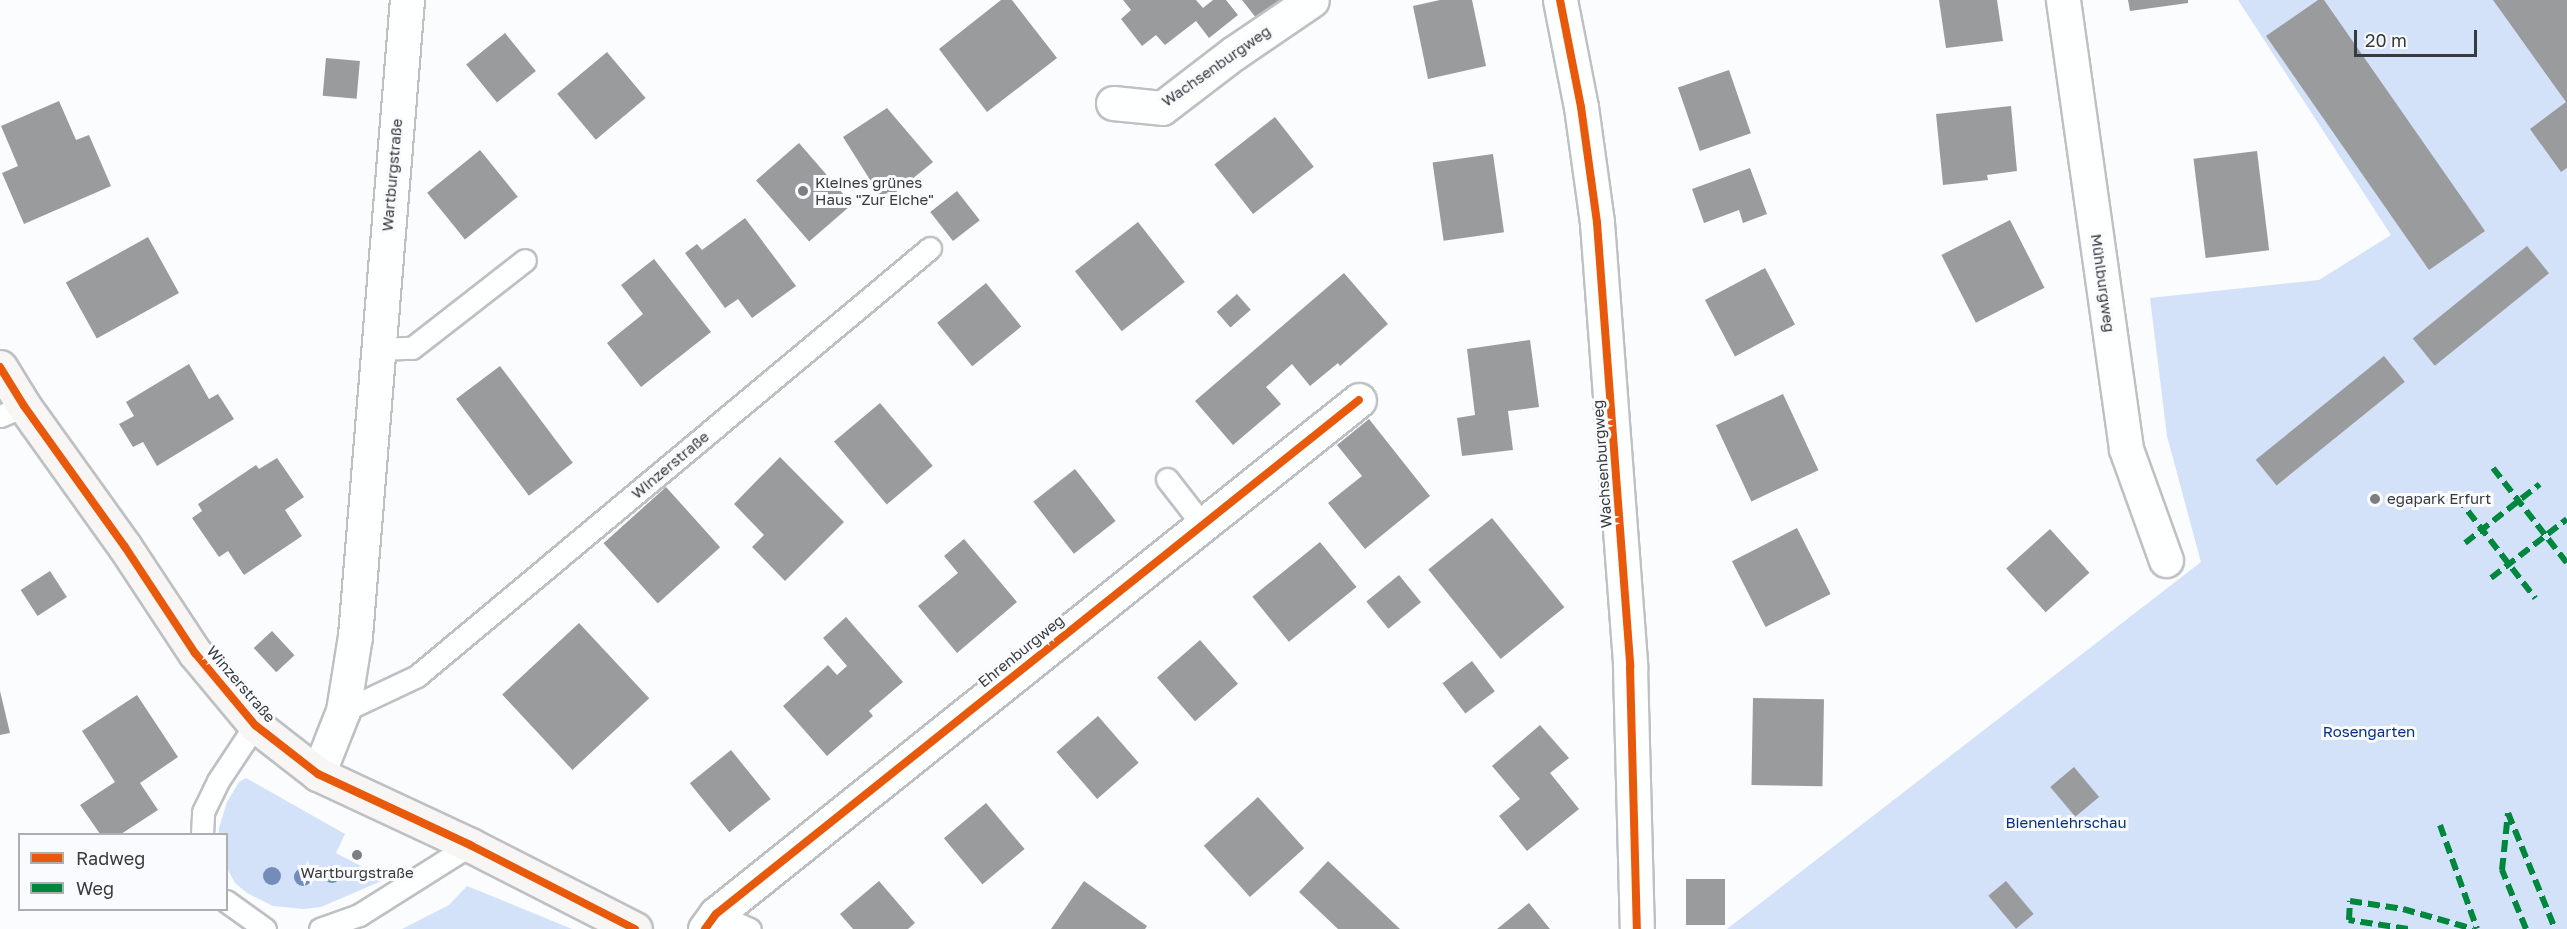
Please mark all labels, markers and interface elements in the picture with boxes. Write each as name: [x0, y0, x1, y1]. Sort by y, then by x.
scale bar: [2357, 18, 2480, 56]
street label: Wachsenburgweg: [1158, 22, 1274, 110]
text: 20 m: [2365, 29, 2407, 51]
street label: Wartburgstraße: [378, 118, 406, 232]
place label: Kleines grünes Haus "Zur Eiche": [815, 173, 934, 208]
marker: Kleines grünes Haus "Zur Eiche": [796, 184, 810, 198]
street label: Mühlburgweg: [2087, 233, 2119, 333]
street label: Wachsenburgweg: [1589, 399, 1615, 529]
street label: Winzerstraße: [628, 427, 712, 503]
place label: egapark Erfurt: [2387, 490, 2491, 508]
marker: egapark Erfurt: [2368, 492, 2382, 506]
street label: Ehrenburgweg: [974, 611, 1068, 691]
street label: Winzerstraße: [203, 642, 279, 726]
park label: Rosengarten: [2323, 723, 2415, 741]
park label: Bienenlehrschau: [2005, 814, 2127, 832]
legend: [18, 833, 228, 911]
text: Radweg: [76, 847, 145, 869]
marker: Wartburgstraße: [350, 848, 364, 862]
place label: Wartburgstraße: [300, 864, 414, 882]
text: Weg: [76, 877, 114, 899]

